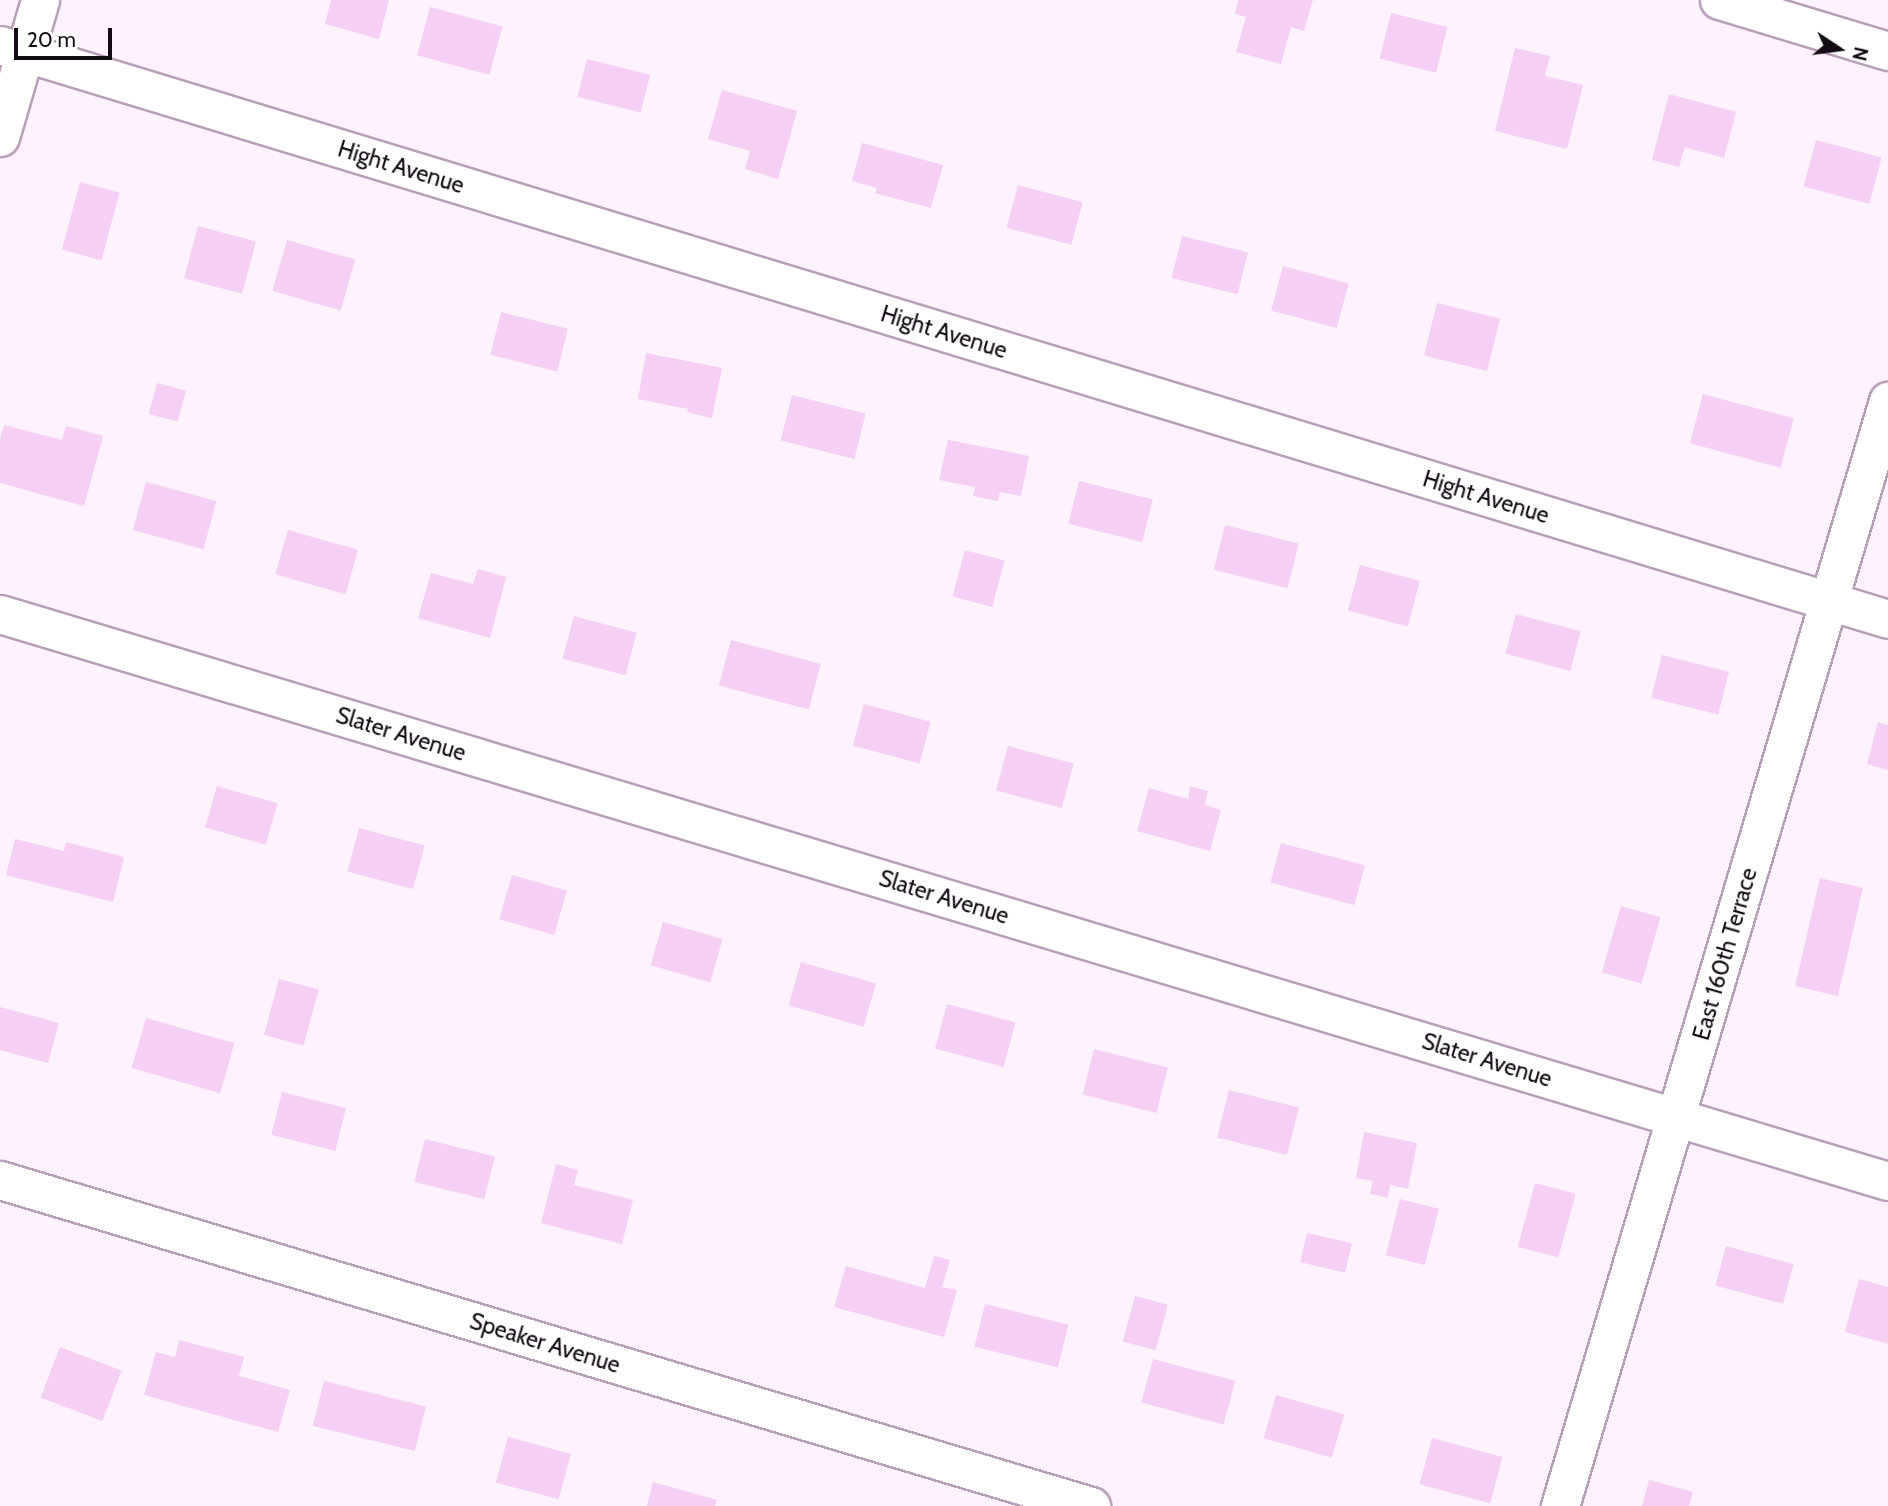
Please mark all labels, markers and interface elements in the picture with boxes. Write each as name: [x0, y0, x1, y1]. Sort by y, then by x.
scale bar: [18, 14, 116, 58]
north arrow: [1804, 14, 1874, 84]
text: 20 m: [27, 27, 76, 52]
text: N: [1847, 45, 1873, 63]
street label: Hight Avenue: [335, 135, 467, 199]
street label: Hight Avenue: [878, 300, 1010, 364]
street label: Hight Avenue: [1420, 465, 1552, 529]
street label: Slater Avenue: [333, 701, 469, 767]
street label: Slater Avenue: [876, 864, 1012, 930]
street label: East 160th Terrace: [1687, 865, 1763, 1043]
street label: Slater Avenue: [1419, 1027, 1555, 1093]
street label: Speaker Avenue: [466, 1307, 624, 1379]

